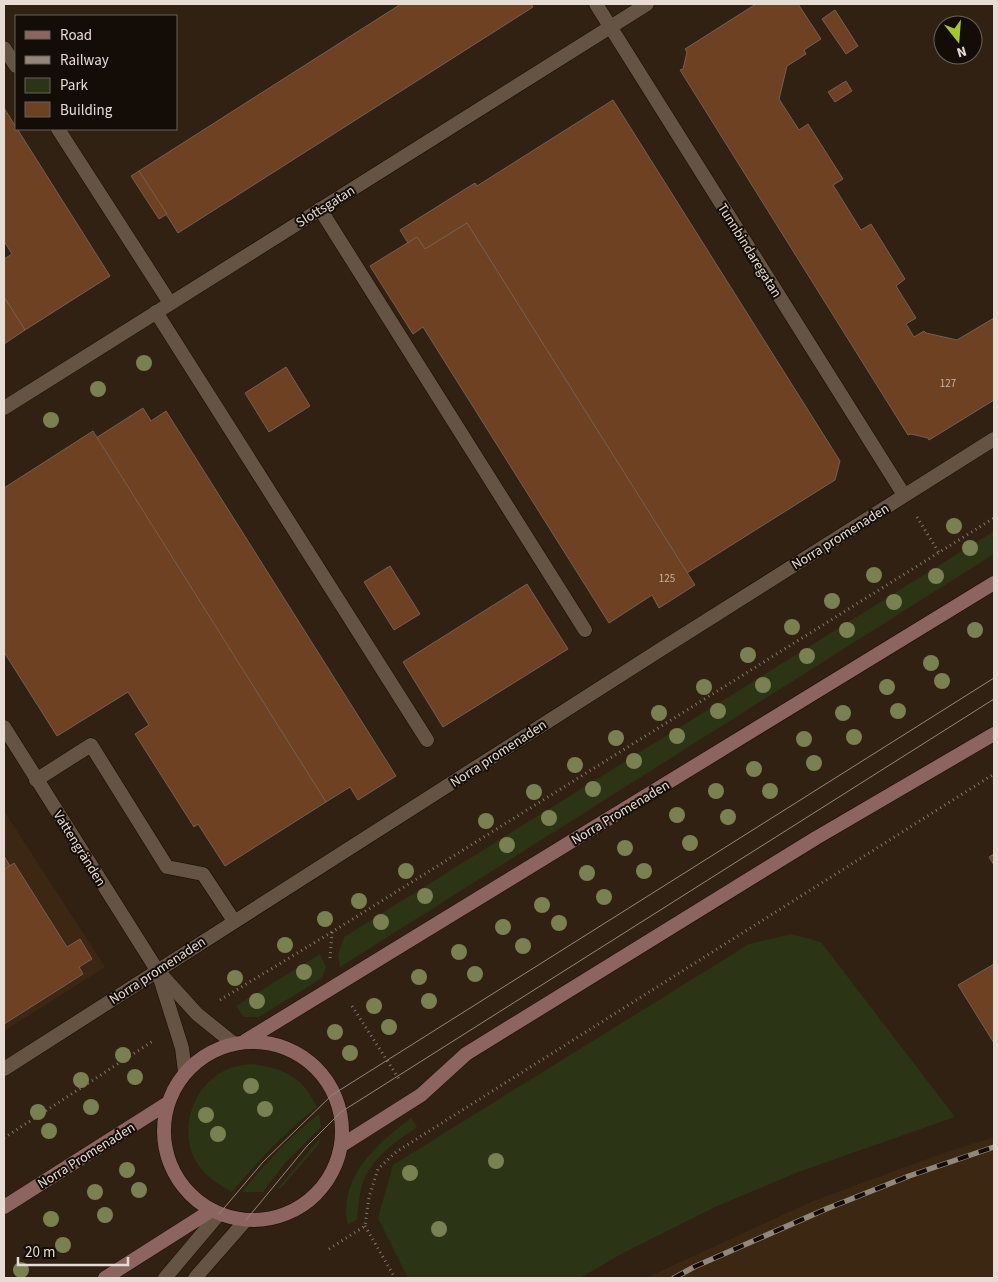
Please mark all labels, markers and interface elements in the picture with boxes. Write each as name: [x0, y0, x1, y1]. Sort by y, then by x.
legend: [15, 15, 178, 130]
north arrow: [933, 15, 983, 65]
text: Road: [60, 25, 92, 46]
text: N: [954, 41, 969, 62]
text: Railway: [60, 50, 109, 71]
text: Park: [60, 75, 89, 96]
text: Building: [60, 100, 113, 121]
street label: Slottsgatan: [292, 181, 359, 233]
street label: Tunnbindaregatan: [712, 200, 786, 302]
house number: 127: [940, 376, 956, 391]
street label: Norra promenaden: [788, 499, 893, 575]
house number: 125: [659, 571, 675, 586]
street label: Norra promenaden: [446, 715, 551, 793]
street label: Norra Promenaden: [567, 776, 674, 850]
street label: Vattengränden: [48, 807, 110, 890]
street label: Norra promenaden: [105, 932, 210, 1010]
street label: Norra Promenaden: [34, 1118, 139, 1194]
scale bar: [18, 1234, 128, 1266]
text: 20 m: [25, 1242, 55, 1263]

